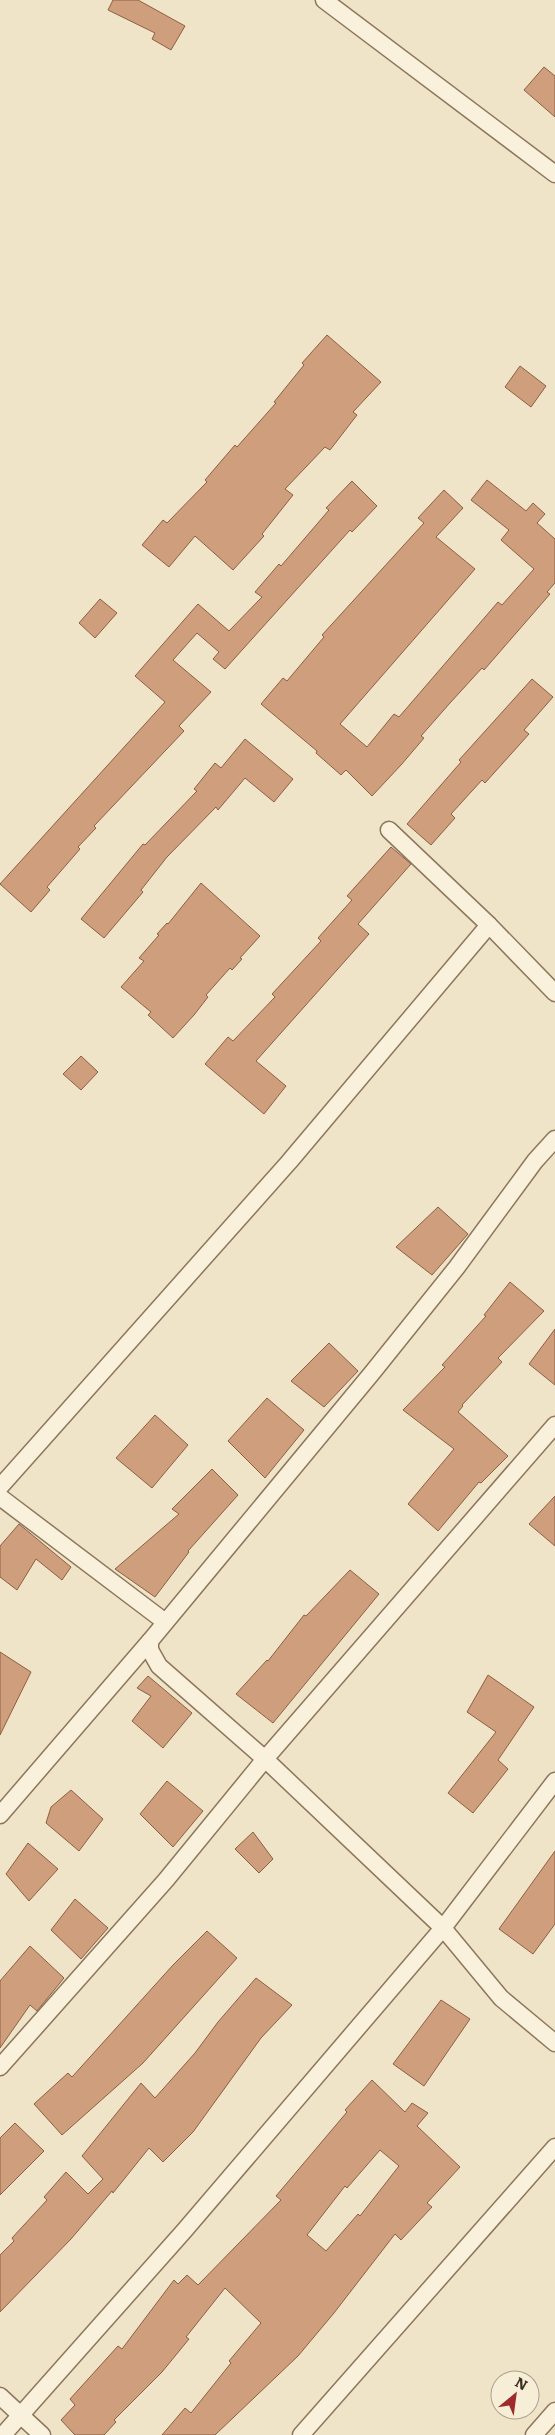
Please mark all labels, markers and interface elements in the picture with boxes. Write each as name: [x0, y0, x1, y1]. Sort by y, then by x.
north arrow: [490, 2370, 540, 2420]
text: N: [512, 2371, 532, 2394]

